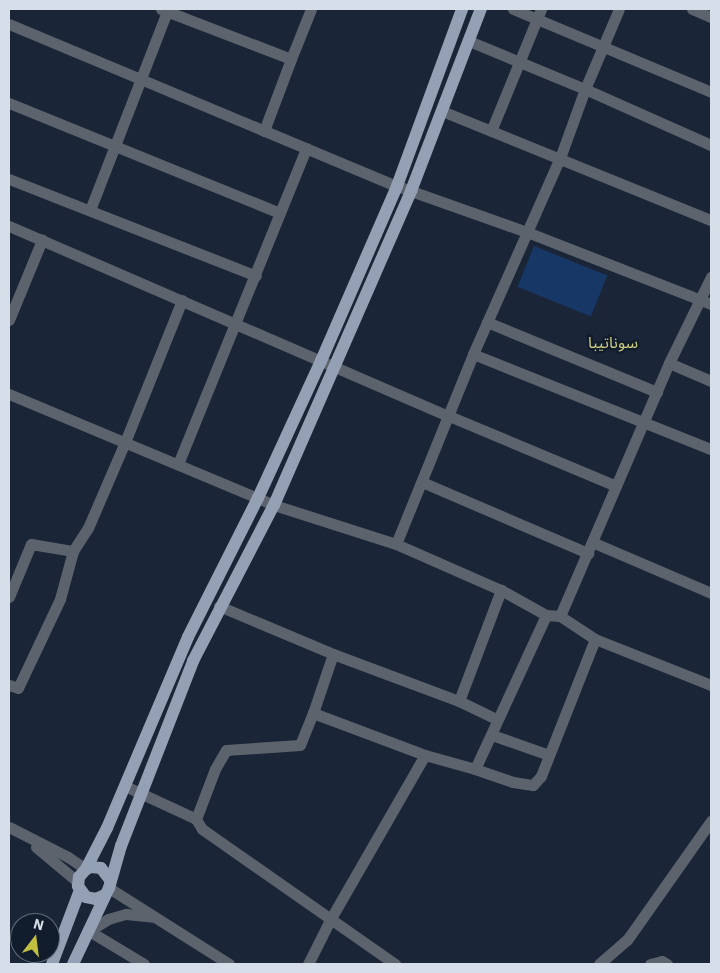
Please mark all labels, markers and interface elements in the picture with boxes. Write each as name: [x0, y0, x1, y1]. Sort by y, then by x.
district label: سوناتيبا: [588, 332, 638, 352]
north arrow: [10, 913, 60, 963]
text: N: [31, 914, 46, 934]

